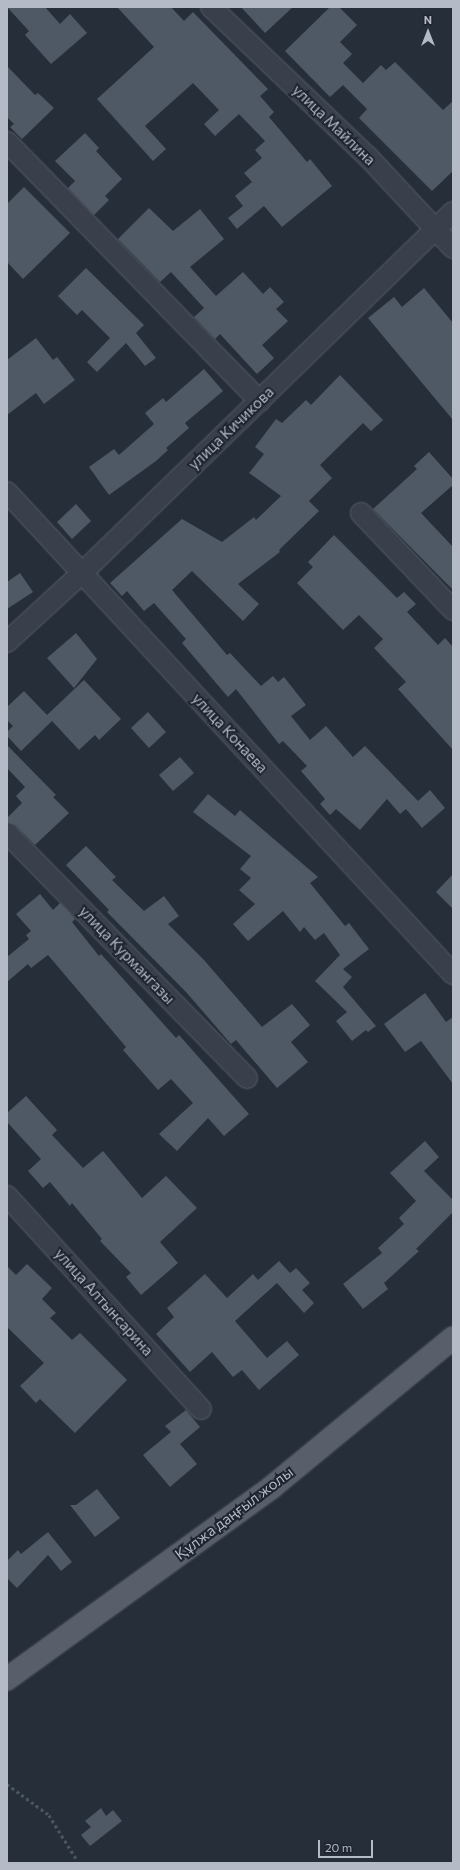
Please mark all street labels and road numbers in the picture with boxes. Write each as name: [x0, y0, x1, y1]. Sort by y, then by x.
street label: улица Майлина: [289, 81, 379, 169]
street label: улица Кичикова: [185, 383, 277, 473]
street label: улица Конаева: [189, 689, 271, 777]
street label: улица Курмангазы: [76, 902, 178, 1008]
street label: улица Алтынсарина: [51, 1245, 157, 1359]
street label: Құлжа даңғыл жолы: [171, 1463, 297, 1563]

